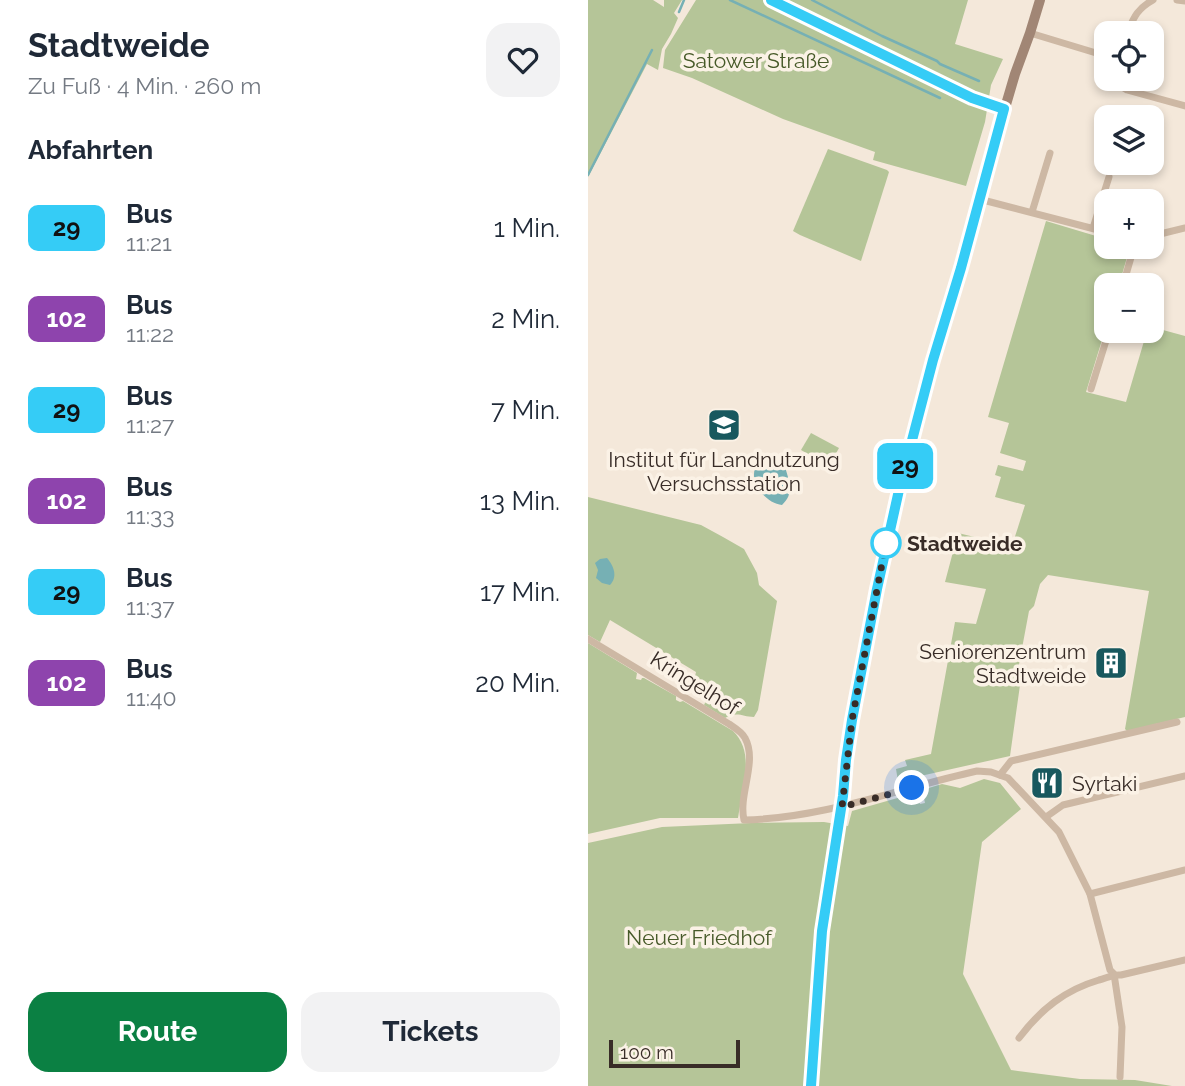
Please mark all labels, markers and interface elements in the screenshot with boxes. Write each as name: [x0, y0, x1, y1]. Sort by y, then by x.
map controls: [1094, 21, 1164, 343]
button: locate: [1094, 21, 1164, 91]
button: heart: [486, 23, 560, 97]
text: Stadtweide: [28, 26, 210, 65]
park label: Satower Straße: [683, 48, 829, 73]
text: Zu Fuß · 4 Min. · 260 m: [28, 72, 261, 99]
button: layers: [1094, 105, 1164, 175]
text: Abfahrten: [28, 135, 153, 165]
button: +: [1094, 189, 1164, 259]
text: Bus: [126, 199, 173, 229]
text: 29: [53, 213, 80, 242]
text: 1 Min.: [494, 213, 560, 243]
text: 11:21: [126, 229, 172, 256]
button: −: [1094, 273, 1164, 343]
text: Bus: [126, 290, 173, 320]
text: 102: [46, 304, 87, 333]
text: 2 Min.: [491, 304, 560, 334]
text: 11:22: [126, 320, 174, 347]
text: Bus: [126, 381, 173, 411]
text: 29: [53, 395, 80, 424]
text: 7 Min.: [491, 395, 560, 425]
school or university icon: Institut für Landnutzung Versuchsstation: [705, 406, 743, 444]
text: 11:27: [126, 411, 174, 438]
line badge: 29: [874, 443, 936, 489]
place label: Institut für Landnutzung Versuchsstation: [608, 447, 840, 496]
text: 29: [891, 451, 919, 480]
text: Bus: [126, 472, 173, 502]
text: 102: [46, 486, 87, 515]
text: 13 Min.: [480, 486, 560, 516]
text: 11:33: [126, 502, 175, 529]
marker: Stadtweide: [871, 528, 901, 558]
place label: Stadtweide: [907, 531, 1023, 556]
text: Bus: [126, 563, 173, 593]
text: 29: [53, 577, 80, 606]
text: 17 Min.: [480, 577, 560, 607]
text: 11:37: [126, 593, 174, 620]
place label: Seniorenzentrum Stadtweide: [919, 639, 1086, 688]
building icon: Seniorenzentrum Stadtweide: [1092, 644, 1130, 682]
street label: Kringelhof: [646, 646, 745, 721]
text: Bus: [126, 654, 173, 684]
text: 102: [46, 668, 87, 697]
text: 20 Min.: [475, 668, 560, 698]
text: 11:40: [126, 684, 177, 711]
restaurant icon: Syrtaki: [1028, 764, 1066, 802]
your location: [894, 770, 929, 805]
place label: Syrtaki: [1072, 771, 1137, 796]
park label: Neuer Friedhof: [626, 925, 773, 950]
button: Route: [28, 992, 287, 1072]
button: Tickets: [301, 992, 560, 1072]
scale bar: [609, 1037, 740, 1069]
text: 100 m: [620, 1041, 674, 1063]

